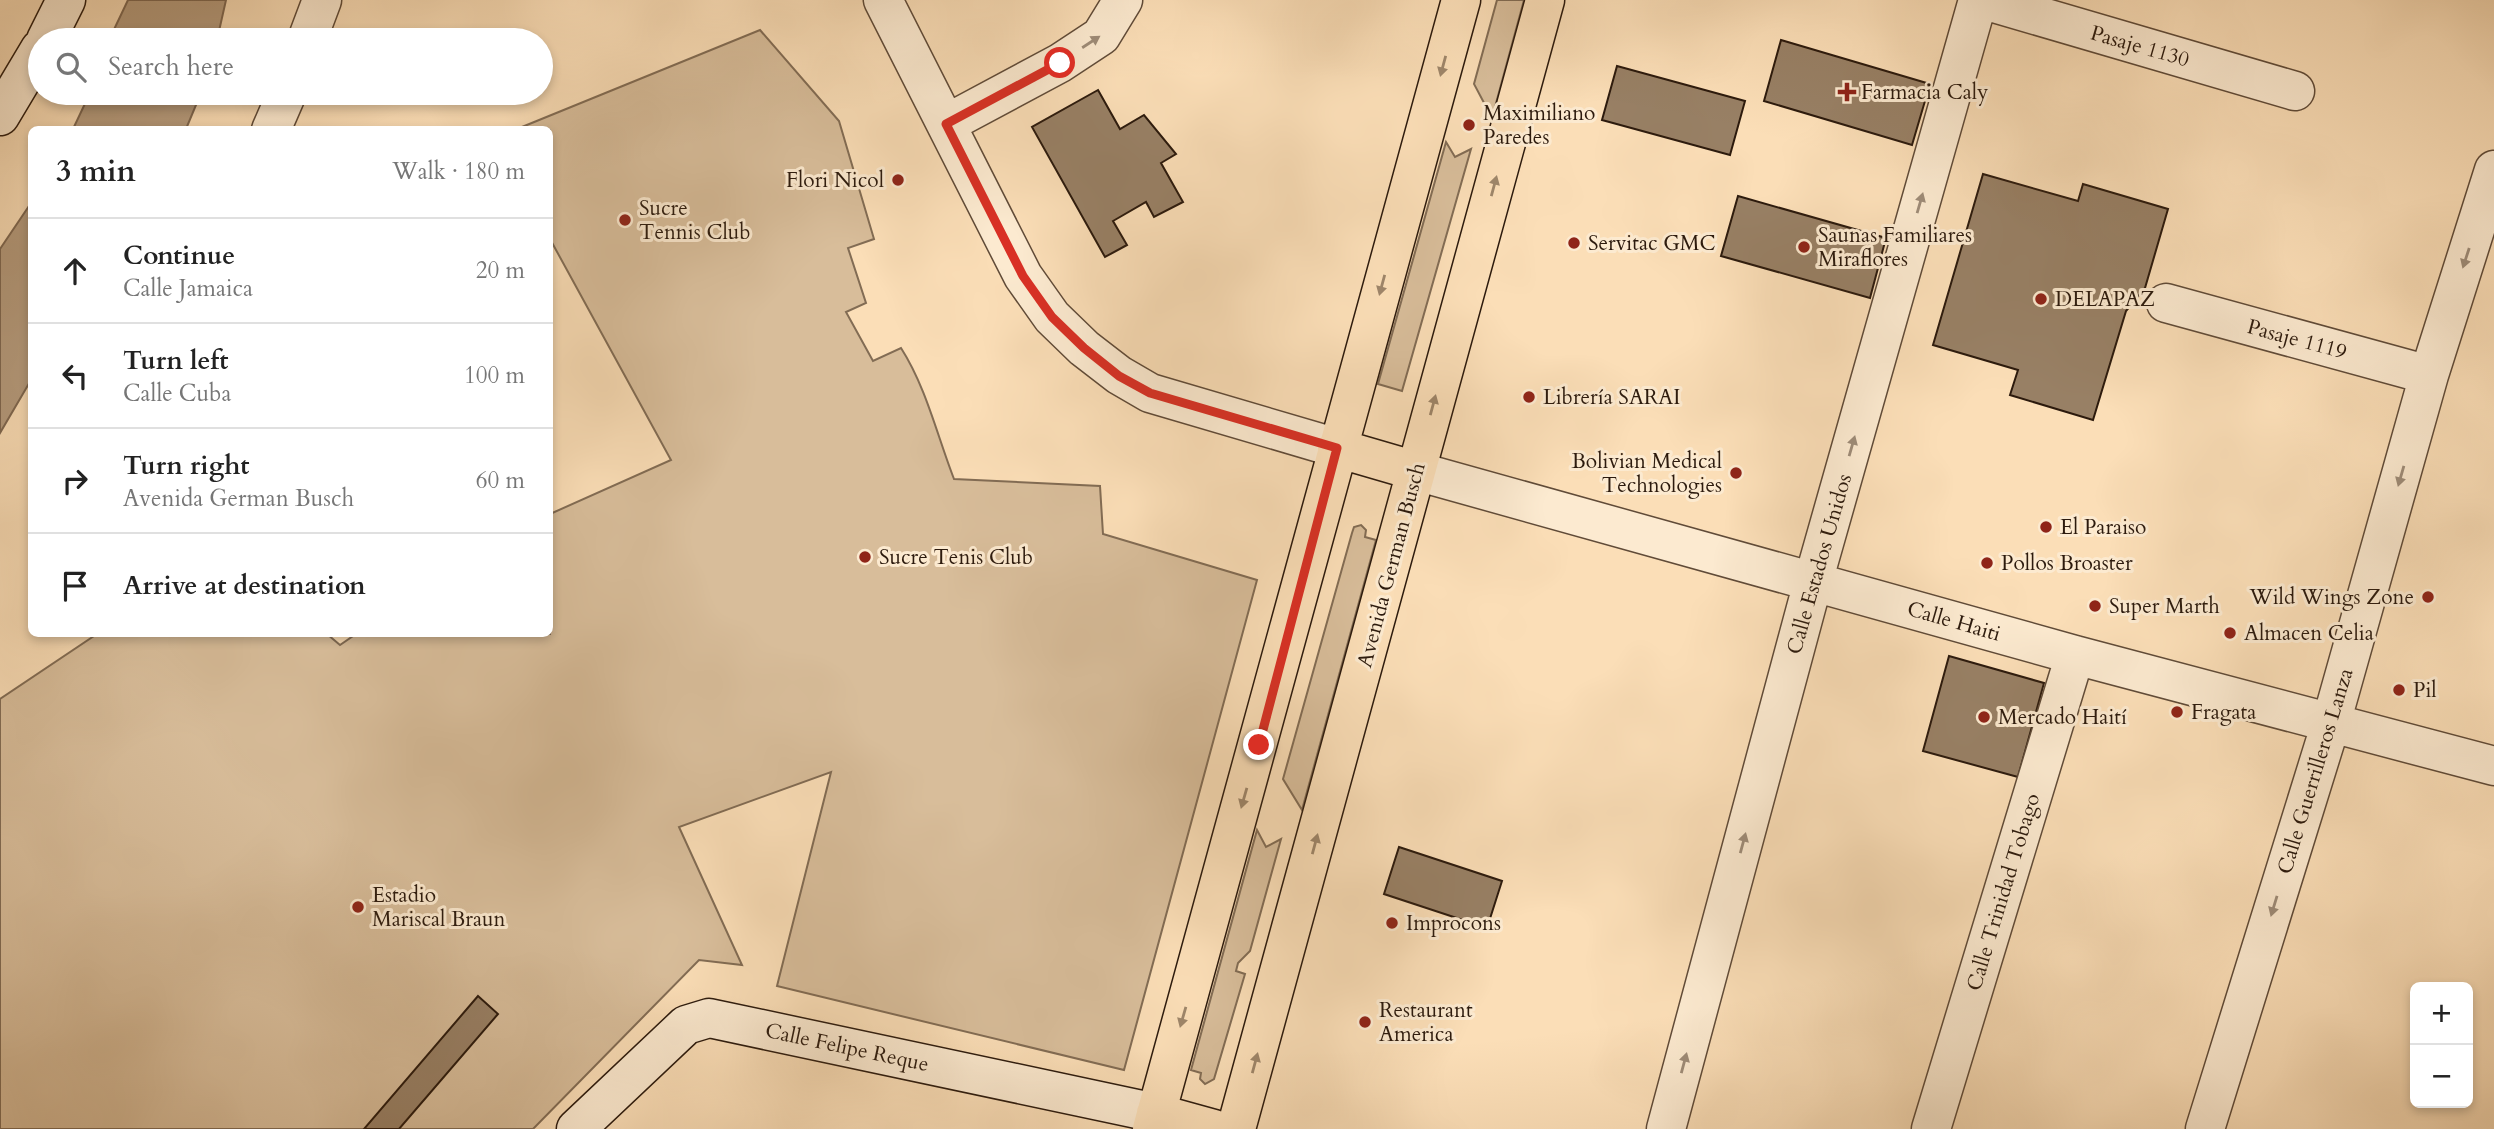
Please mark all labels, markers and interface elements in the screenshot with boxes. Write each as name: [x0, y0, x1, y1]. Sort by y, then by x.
street label: Pasaje 1130: [2087, 19, 2193, 74]
search box: [28, 28, 553, 105]
one-way arrow: [1081, 36, 1100, 49]
route start: [1044, 47, 1075, 78]
icon: search: [52, 48, 90, 86]
text: Search here: [108, 49, 234, 84]
one-way arrow: [1437, 56, 1447, 77]
place label: Farmacia Caly: [1861, 78, 1988, 107]
marker: Farmacia Caly: [1839, 84, 1855, 100]
place label: Maximiliano Paredes: [1483, 99, 1595, 152]
marker: Maximiliano Paredes: [1461, 117, 1477, 133]
text: 3 min: [56, 151, 136, 192]
text: Walk · 180 m: [392, 156, 525, 187]
place label: Flori Nicol: [786, 166, 884, 195]
marker: Flori Nicol: [890, 172, 906, 188]
one-way arrow: [1489, 174, 1500, 196]
one-way arrow: [1916, 193, 1926, 214]
place label: Sucre Tennis Club: [639, 194, 751, 247]
marker: Sucre Tennis Club: [617, 212, 633, 228]
place label: Saunas Familiares Miraflores: [1818, 221, 1972, 274]
place label: Servitac GMC: [1588, 229, 1716, 258]
marker: Servitac GMC: [1566, 235, 1582, 251]
text: Continue: [123, 238, 235, 273]
marker: Saunas Familiares Miraflores: [1796, 239, 1812, 255]
one-way arrow: [2460, 248, 2471, 269]
icon: ahead: [56, 252, 94, 290]
text: 20 m: [476, 255, 525, 286]
text: Calle Jamaica: [123, 273, 253, 304]
one-way arrow: [1376, 274, 1387, 296]
place label: DELAPAZ: [2055, 285, 2155, 314]
marker: DELAPAZ: [2033, 291, 2049, 307]
street label: Pasaje 1119: [2244, 312, 2350, 367]
text: Turn left: [123, 343, 228, 378]
icon: left: [56, 357, 94, 395]
text: 100 m: [464, 360, 525, 391]
text: Calle Cuba: [123, 378, 231, 409]
place label: Librería SARAI: [1543, 383, 1680, 412]
marker: Librería SARAI: [1521, 389, 1537, 405]
one-way arrow: [1428, 394, 1439, 416]
one-way arrow: [1847, 435, 1857, 456]
place label: Bolivian Medical Technologies: [1572, 447, 1722, 500]
text: Turn right: [123, 448, 250, 483]
street label: Avenida German Busch: [1350, 459, 1433, 671]
icon: right: [56, 462, 94, 500]
text: 60 m: [476, 465, 525, 496]
marker: Bolivian Medical Technologies: [1728, 465, 1744, 481]
one-way arrow: [2395, 466, 2405, 487]
street label: Calle Estados Unidos: [1780, 471, 1859, 658]
text: Avenida German Busch: [123, 483, 354, 514]
place label: El Paraiso: [2060, 513, 2146, 542]
marker: El Paraiso: [2038, 519, 2054, 535]
place label: Sucre Tenis Club: [879, 543, 1033, 572]
marker: Sucre Tenis Club: [857, 549, 873, 565]
place label: Pollos Broaster: [2001, 549, 2133, 578]
marker: Pollos Broaster: [1979, 555, 1995, 571]
icon: arrive: [56, 567, 94, 605]
text: Arrive at destination: [123, 568, 366, 603]
place label: Wild Wings Zone: [2248, 583, 2414, 612]
marker: Wild Wings Zone: [2420, 589, 2436, 605]
place label: Super Marth: [2109, 592, 2220, 621]
street label: Calle Haiti: [1904, 594, 2004, 649]
marker: Super Marth: [2087, 598, 2103, 614]
place label: Almacen Celia: [2244, 619, 2374, 648]
marker: Almacen Celia: [2222, 625, 2238, 641]
street label: Calle Guerrilleros Lanza: [2270, 665, 2361, 878]
place label: Pil: [2413, 676, 2437, 705]
marker: Pil: [2391, 682, 2407, 698]
place label: Fragata: [2191, 698, 2256, 727]
place label: Mercado Haití: [1998, 703, 2127, 732]
marker: Fragata: [2169, 704, 2185, 720]
marker: Mercado Haití: [1976, 709, 1992, 725]
route end: [1243, 729, 1274, 760]
one-way arrow: [1238, 787, 1249, 809]
street label: Calle Trinidad Tobago: [1960, 790, 2047, 994]
one-way arrow: [1738, 832, 1749, 854]
one-way arrow: [1310, 833, 1321, 855]
place label: Estadio Mariscal Braun: [372, 881, 506, 934]
one-way arrow: [2269, 895, 2279, 916]
marker: Estadio Mariscal Braun: [350, 899, 366, 915]
place label: Improcons: [1406, 909, 1501, 938]
marker: Improcons: [1384, 915, 1400, 931]
map controls: [2410, 982, 2473, 1108]
button: +: [2410, 982, 2473, 1045]
place label: Restaurant America: [1379, 996, 1473, 1049]
one-way arrow: [1177, 1006, 1188, 1028]
marker: Restaurant America: [1357, 1014, 1373, 1030]
street label: Calle Felipe Reque: [762, 1016, 931, 1079]
button: −: [2410, 1045, 2473, 1108]
one-way arrow: [1250, 1052, 1261, 1074]
one-way arrow: [1679, 1052, 1690, 1074]

